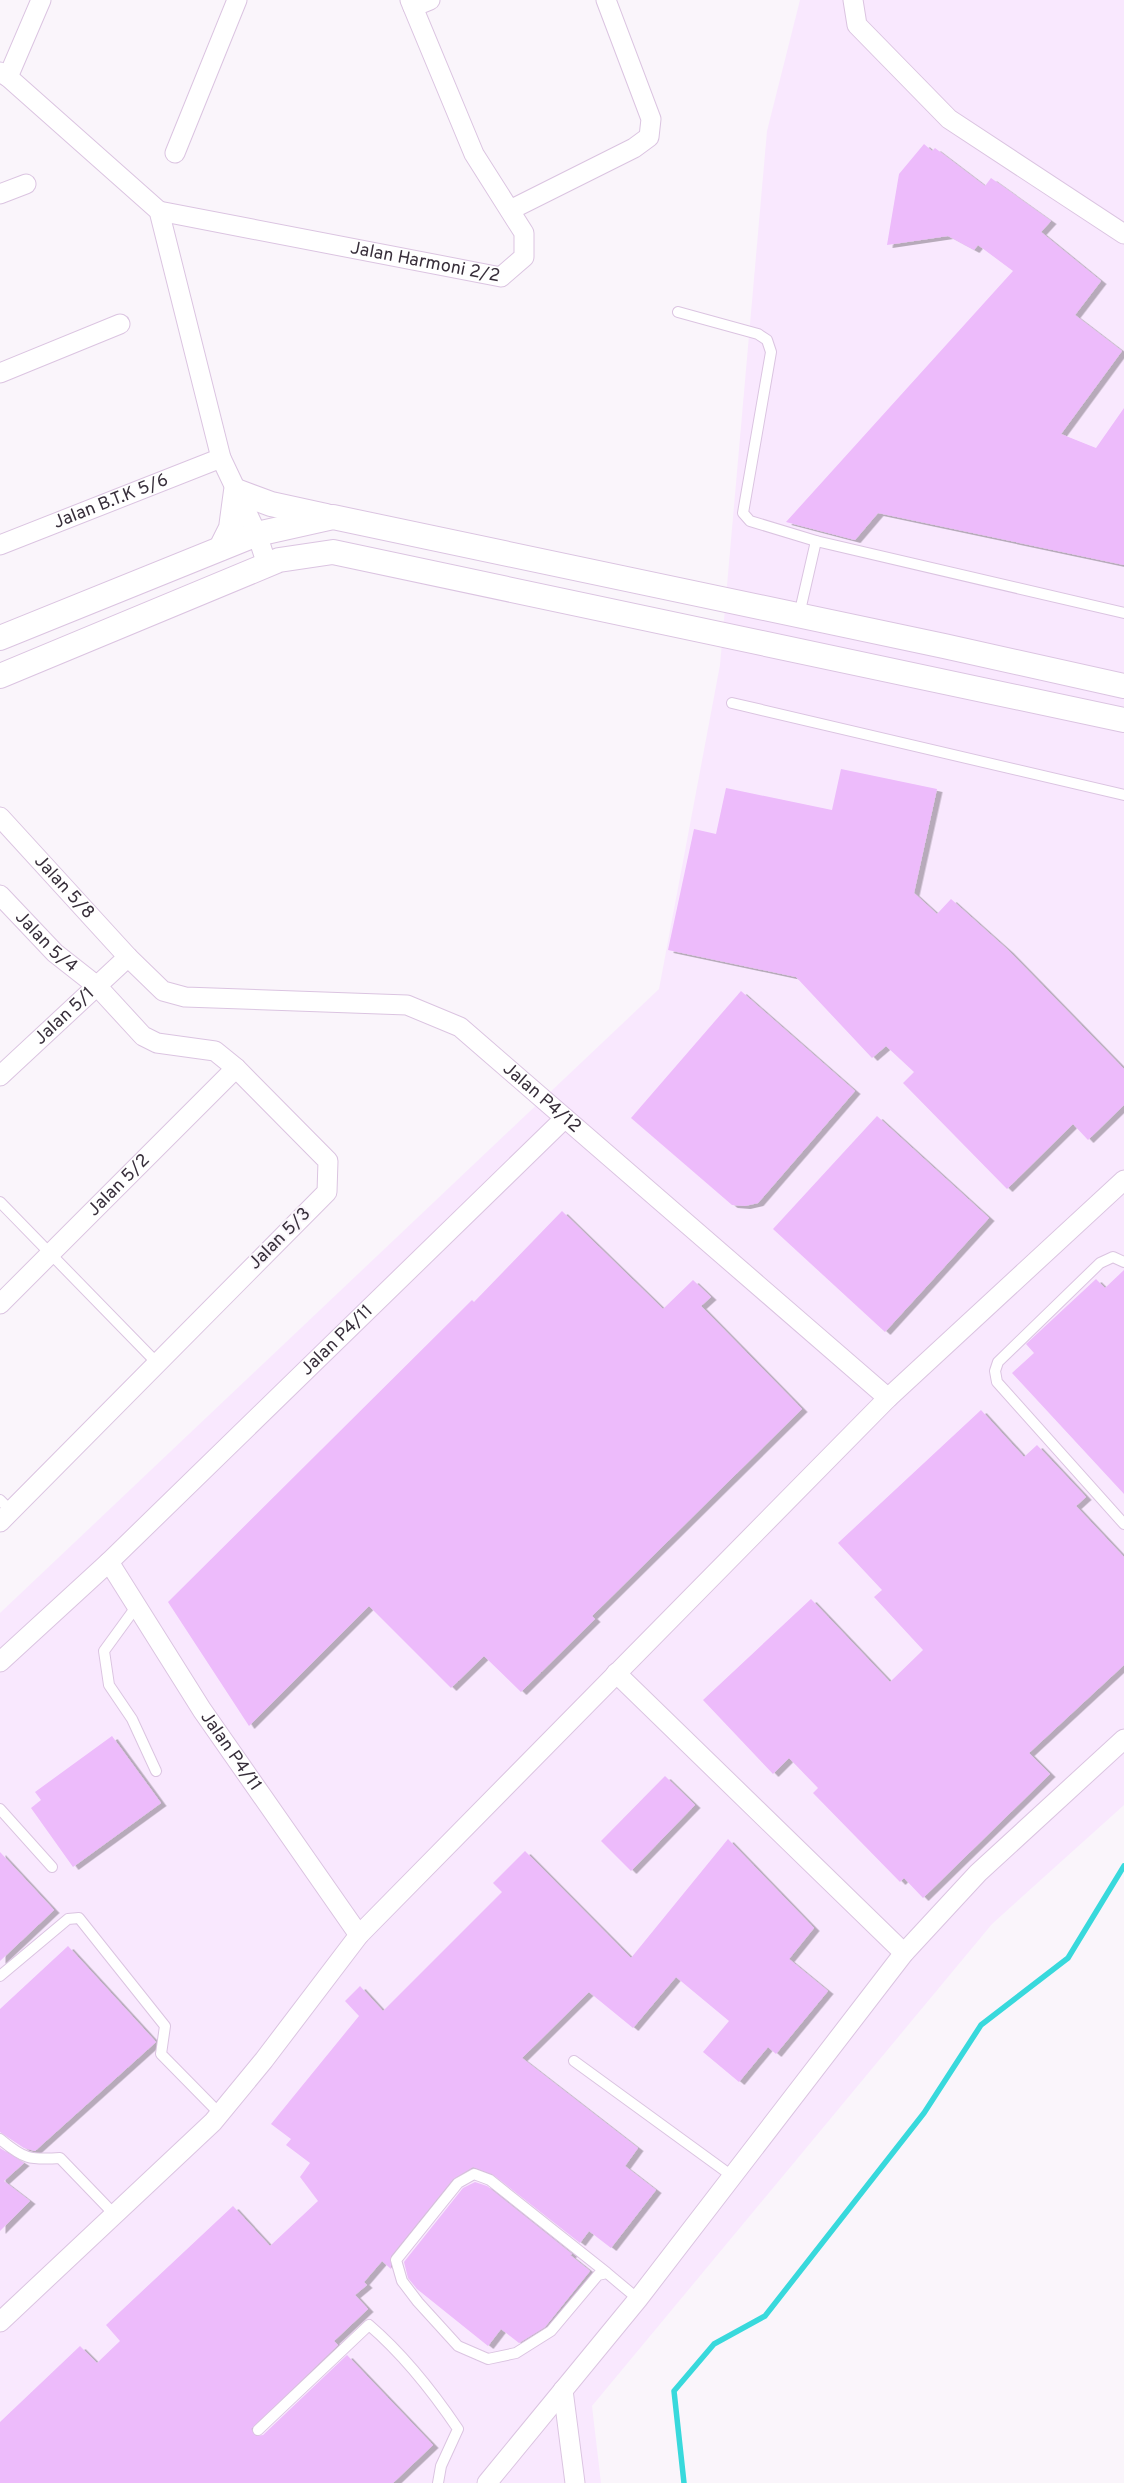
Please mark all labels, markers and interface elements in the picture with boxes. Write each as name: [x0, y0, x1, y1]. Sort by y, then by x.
street label: Jalan Harmoni 2/2: [348, 237, 502, 288]
street label: Jalan B.T.K 5/6: [50, 468, 172, 534]
street label: Jalan 5/8: [29, 850, 99, 924]
street label: Jalan 5/4: [10, 906, 82, 978]
street label: Jalan 5/1: [29, 982, 100, 1050]
street label: Jalan P4/12: [498, 1058, 586, 1138]
street label: Jalan 5/2: [83, 1149, 155, 1221]
street label: Jalan 5/3: [244, 1203, 316, 1275]
street label: Jalan P4/11: [296, 1300, 378, 1381]
street label: Jalan P4/11: [195, 1707, 267, 1796]

